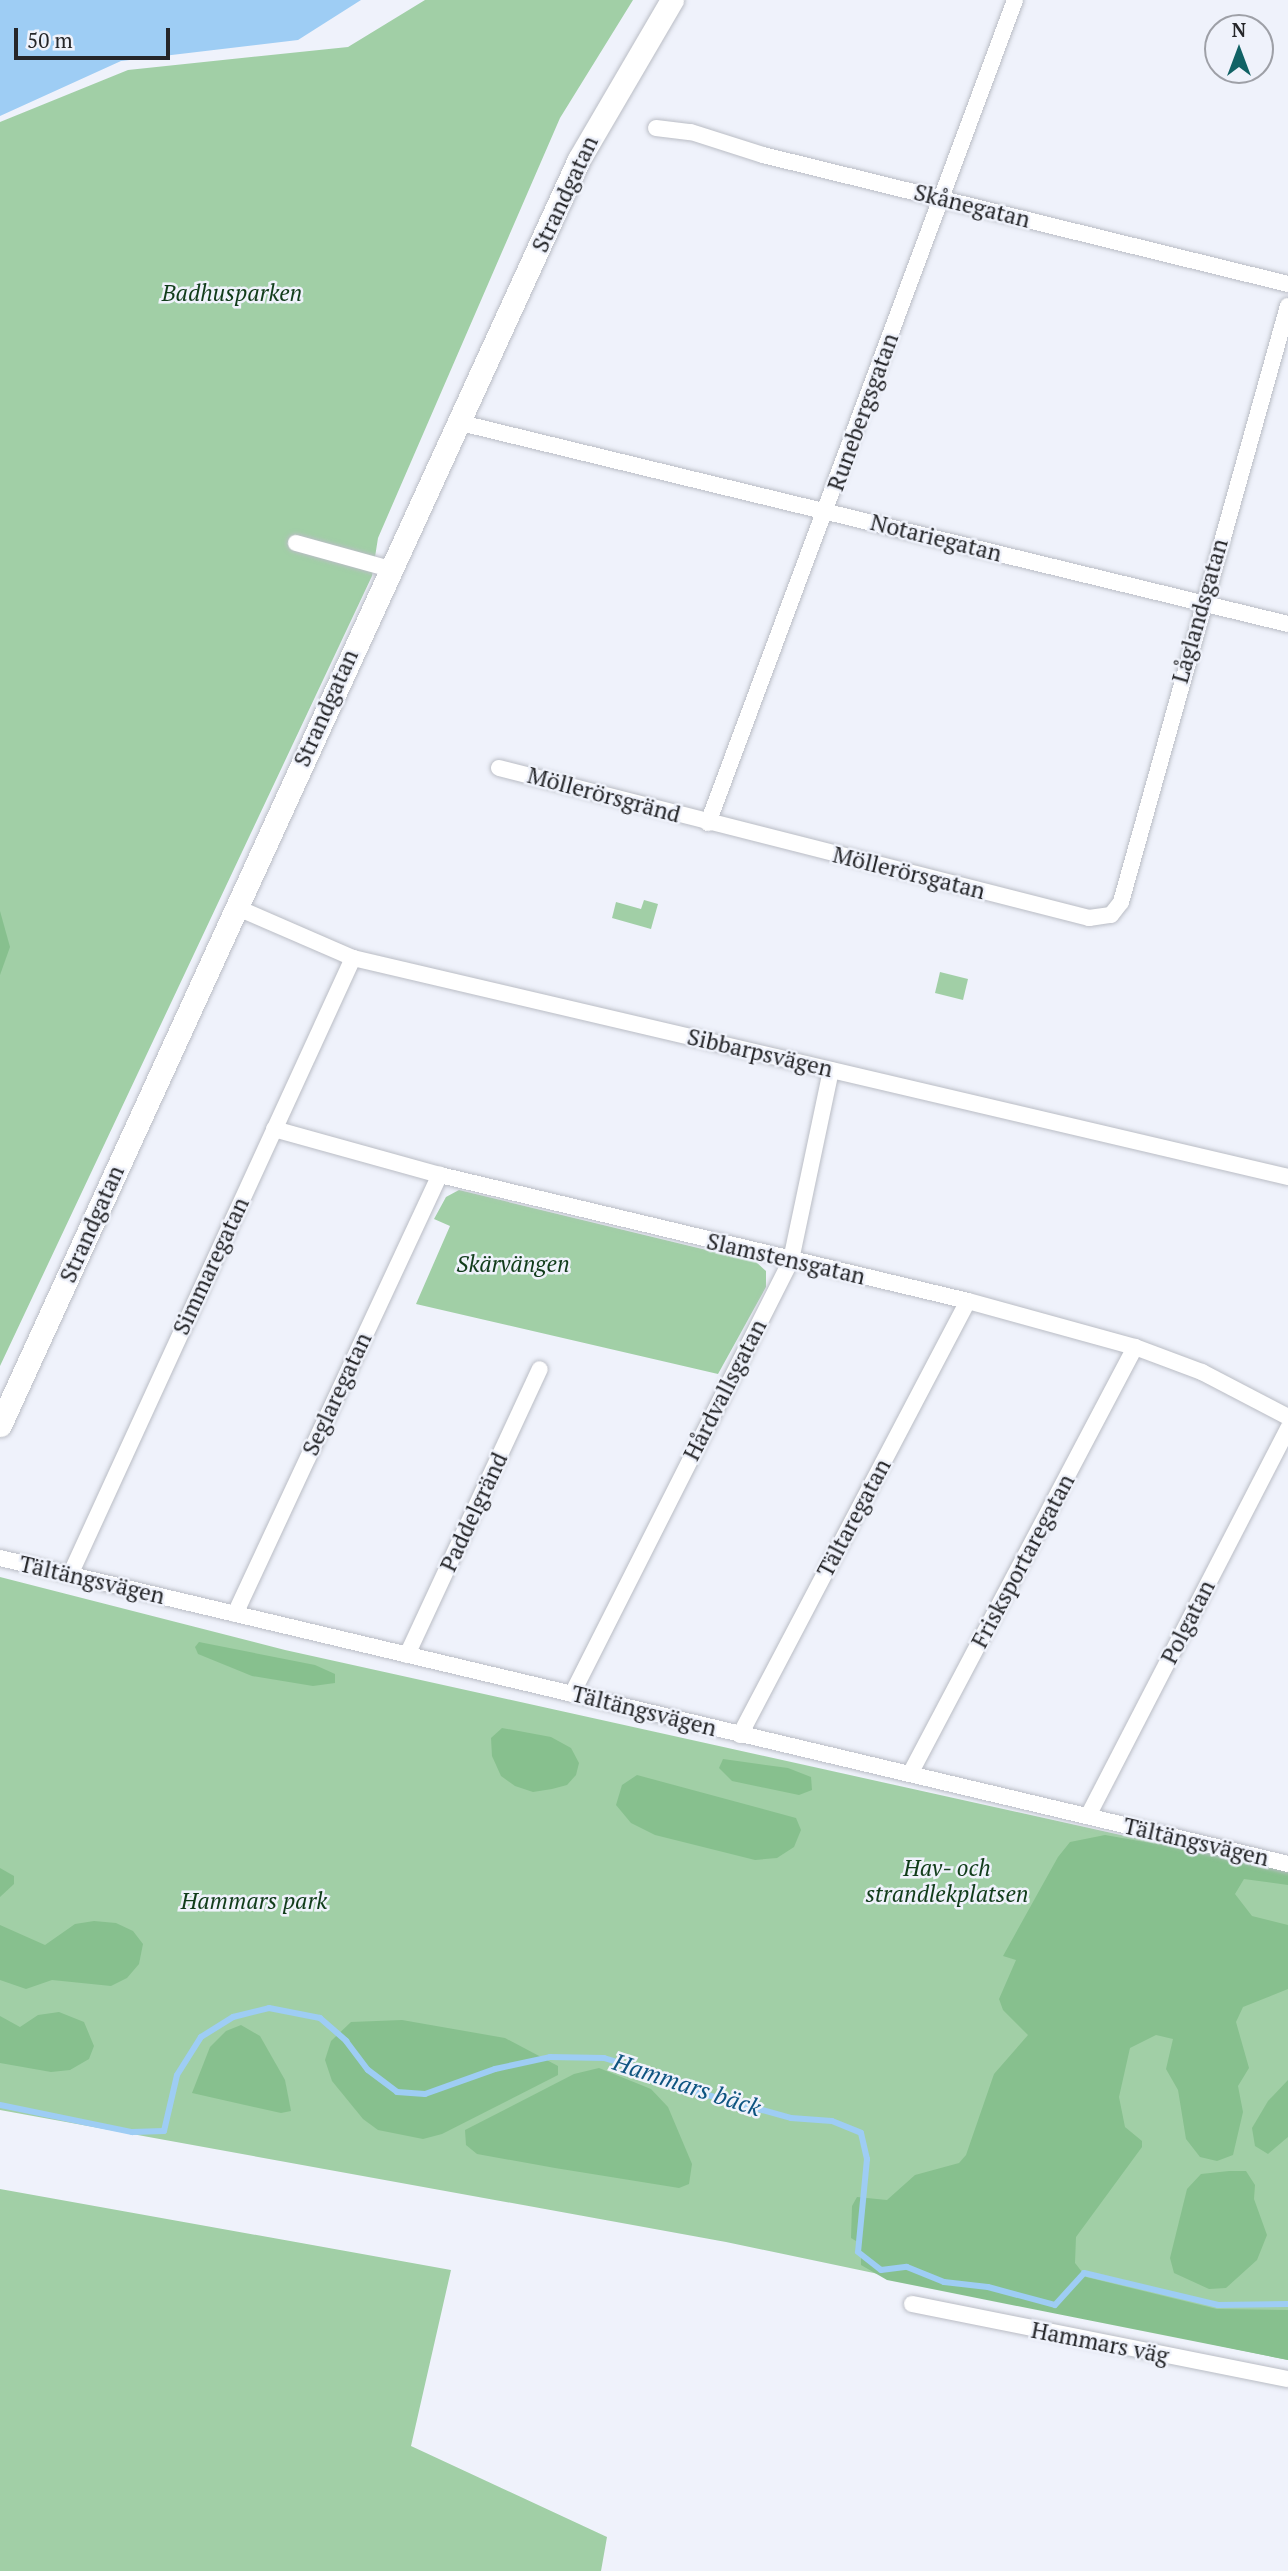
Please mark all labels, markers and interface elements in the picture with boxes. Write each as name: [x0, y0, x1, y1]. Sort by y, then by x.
scale bar: [18, 14, 173, 58]
north arrow: [1204, 14, 1274, 84]
text: N: [1232, 17, 1246, 42]
text: 50 m: [27, 26, 73, 54]
street label: Strandgatan: [526, 131, 604, 257]
street label: Skånegatan: [911, 178, 1033, 234]
park label: Badhusparken: [162, 279, 302, 307]
street label: Runebergsgatan: [822, 329, 904, 495]
street label: Notariegatan: [868, 508, 1004, 568]
street label: Låglandsgatan: [1166, 536, 1234, 686]
street label: Strandgatan: [288, 645, 364, 771]
street label: Möllerörsgränd: [524, 761, 684, 829]
street label: Möllerörsgatan: [830, 841, 988, 905]
street label: Sibbarpsvägen: [685, 1023, 835, 1083]
street label: Strandgatan: [54, 1161, 130, 1287]
street label: Simmaregatan: [167, 1193, 255, 1339]
street label: Slamstensgatan: [704, 1227, 868, 1291]
park label: Skärvängen: [456, 1250, 570, 1278]
street label: Hårdvallsgatan: [678, 1315, 772, 1465]
street label: Seglaregatan: [297, 1328, 377, 1460]
street label: Paddelgränd: [434, 1448, 514, 1576]
street label: Tältaregatan: [811, 1454, 897, 1582]
street label: Frisksportaregatan: [966, 1469, 1080, 1653]
street label: Tältängsvägen: [17, 1550, 167, 1610]
street label: Polgatan: [1155, 1576, 1221, 1668]
street label: Tältängsvägen: [569, 1680, 719, 1742]
street label: Tältängsvägen: [1121, 1812, 1271, 1872]
park label: Hav- och strandlekplatsen: [865, 1854, 1029, 1908]
park label: Hammars park: [181, 1887, 327, 1915]
water label: Hammars bäck: [609, 2048, 765, 2122]
street label: Hammars väg: [1029, 2316, 1171, 2370]

